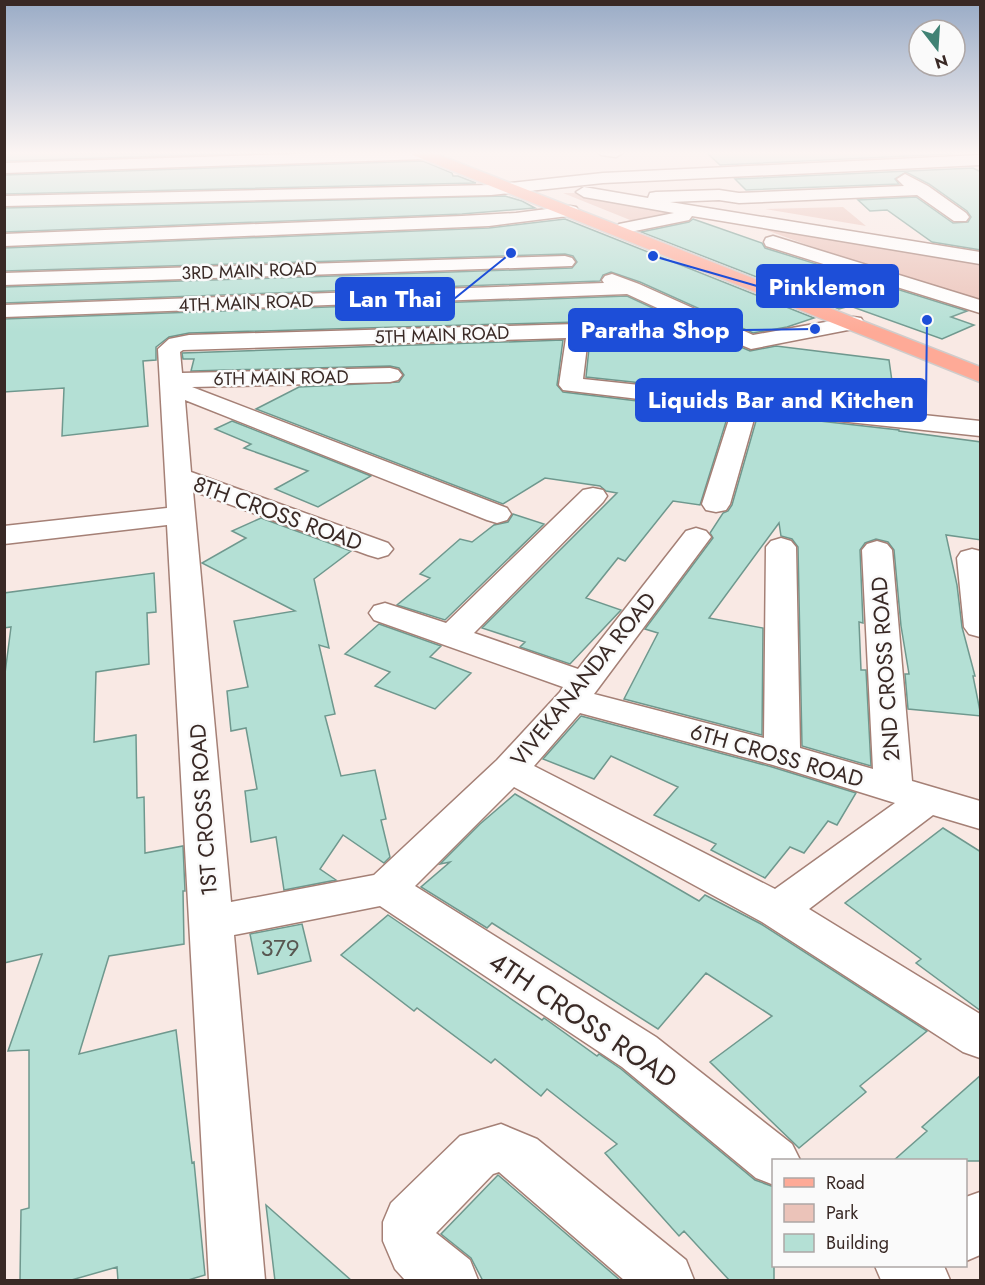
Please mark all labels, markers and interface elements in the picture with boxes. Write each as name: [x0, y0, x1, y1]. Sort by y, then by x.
north arrow: [907, 18, 967, 78]
text: N: [932, 49, 951, 75]
street label: 3RD MAIN ROAD: [181, 256, 317, 286]
callout: Pinklemon: [757, 265, 898, 307]
text: Pinklemon: [768, 269, 886, 304]
callout: Lan Thai: [336, 278, 454, 320]
text: Lan Thai: [348, 281, 442, 316]
street label: 4TH MAIN ROAD: [178, 288, 314, 318]
callout: Paratha Shop: [569, 309, 742, 351]
text: Paratha Shop: [580, 312, 730, 347]
street label: 5TH MAIN ROAD: [374, 320, 510, 350]
street label: 6TH MAIN ROAD: [213, 364, 349, 392]
callout: Liquids Bar and Kitchen: [636, 379, 926, 421]
text: Liquids Bar and Kitchen: [648, 382, 914, 417]
street label: 8TH CROSS ROAD: [189, 468, 367, 558]
street label: 2ND CROSS ROAD: [863, 576, 907, 762]
street label: VIVEKANANDA ROAD: [503, 585, 663, 773]
street label: 6TH CROSS ROAD: [686, 715, 868, 795]
street label: 1ST CROSS ROAD: [181, 723, 225, 897]
house number: 379: [260, 930, 300, 965]
street label: 4TH CROSS ROAD: [481, 942, 685, 1097]
legend: [772, 1159, 967, 1267]
text: Road: [826, 1170, 865, 1196]
text: Park: [826, 1200, 858, 1226]
text: Building: [826, 1230, 889, 1256]

